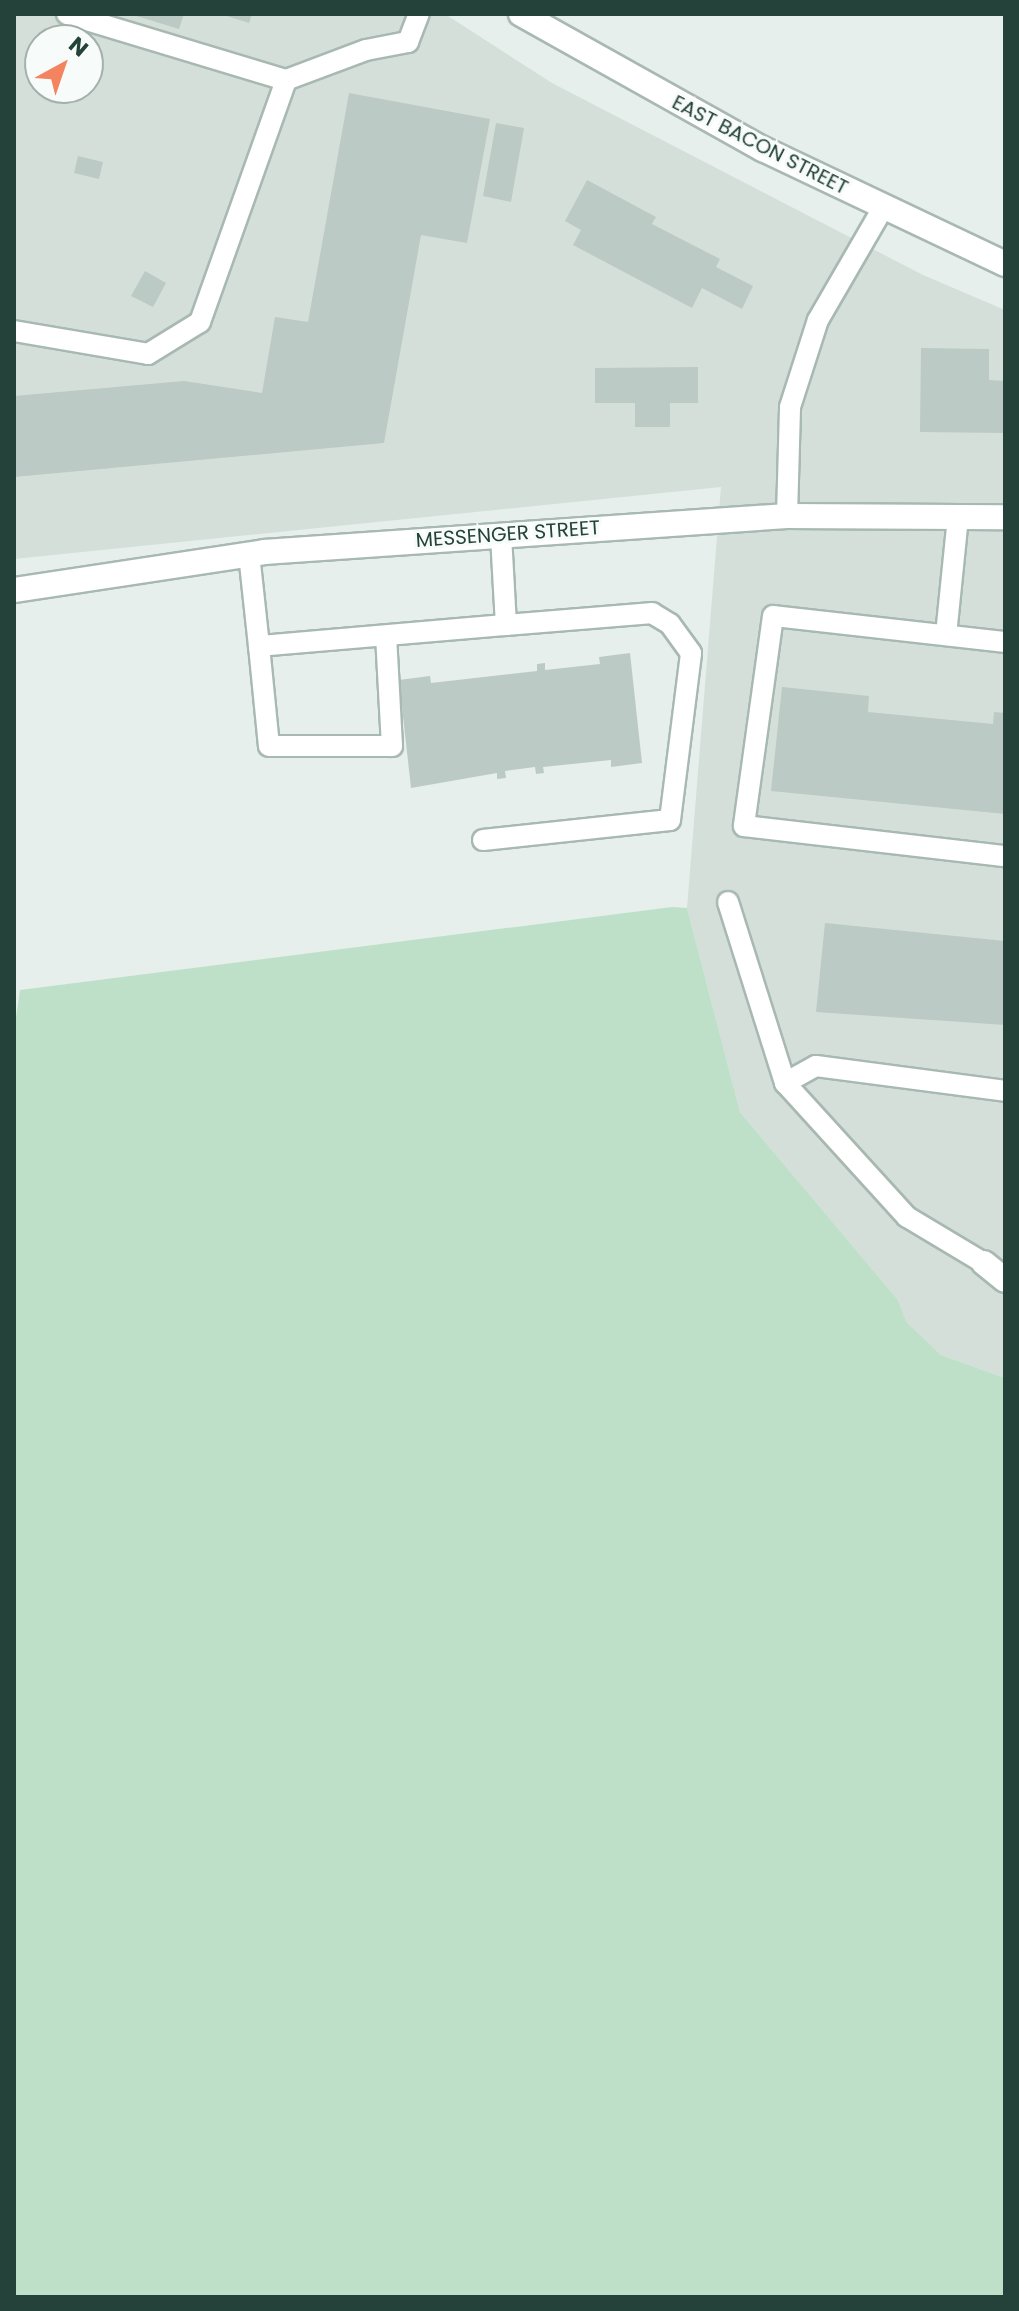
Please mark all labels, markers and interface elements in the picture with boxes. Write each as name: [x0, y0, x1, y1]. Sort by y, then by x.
north arrow: [24, 24, 104, 104]
text: N: [62, 30, 95, 64]
street label: EAST BACON STREET: [668, 90, 852, 200]
street label: MESSENGER STREET: [415, 516, 601, 552]

